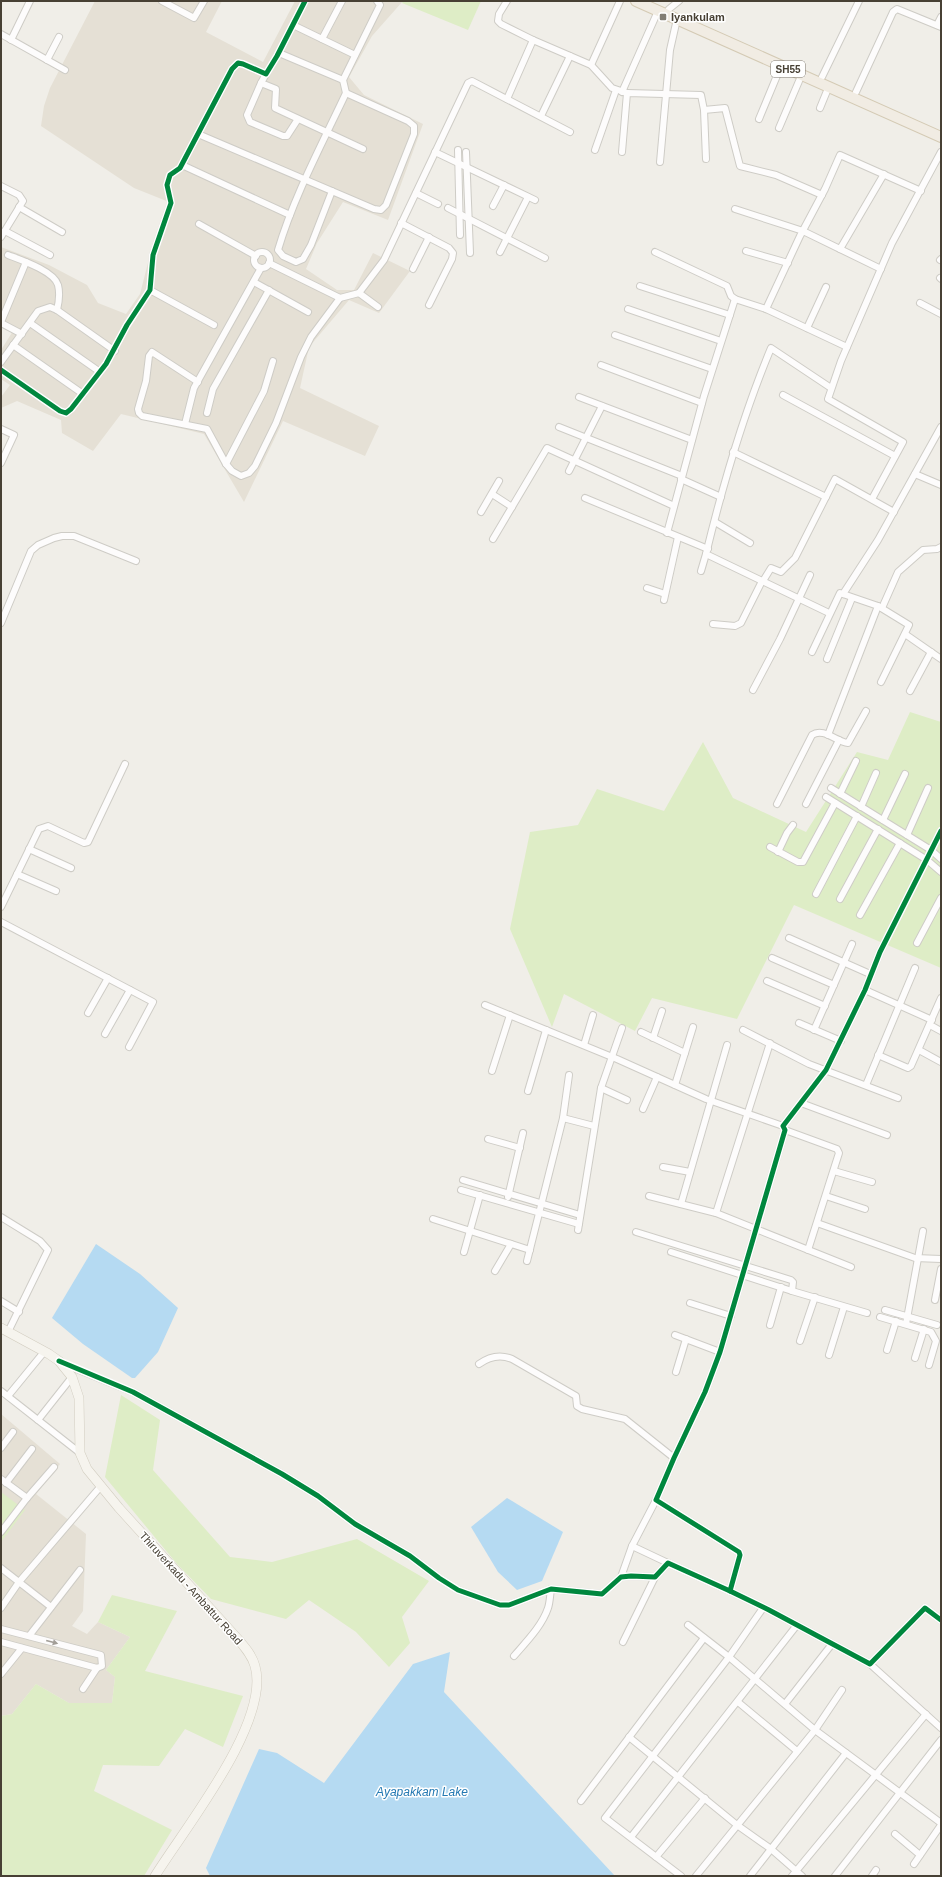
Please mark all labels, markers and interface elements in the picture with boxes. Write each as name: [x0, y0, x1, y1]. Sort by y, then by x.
place label: Iyankulam: [671, 11, 725, 23]
marker: Iyankulam: [658, 12, 668, 22]
road number: SH55: [771, 61, 805, 77]
street label: Thiruverkadu - Ambattur Road: [137, 1529, 245, 1647]
one-way arrow: [47, 1639, 59, 1645]
water label: Ayapakkam Lake: [375, 1785, 468, 1799]

